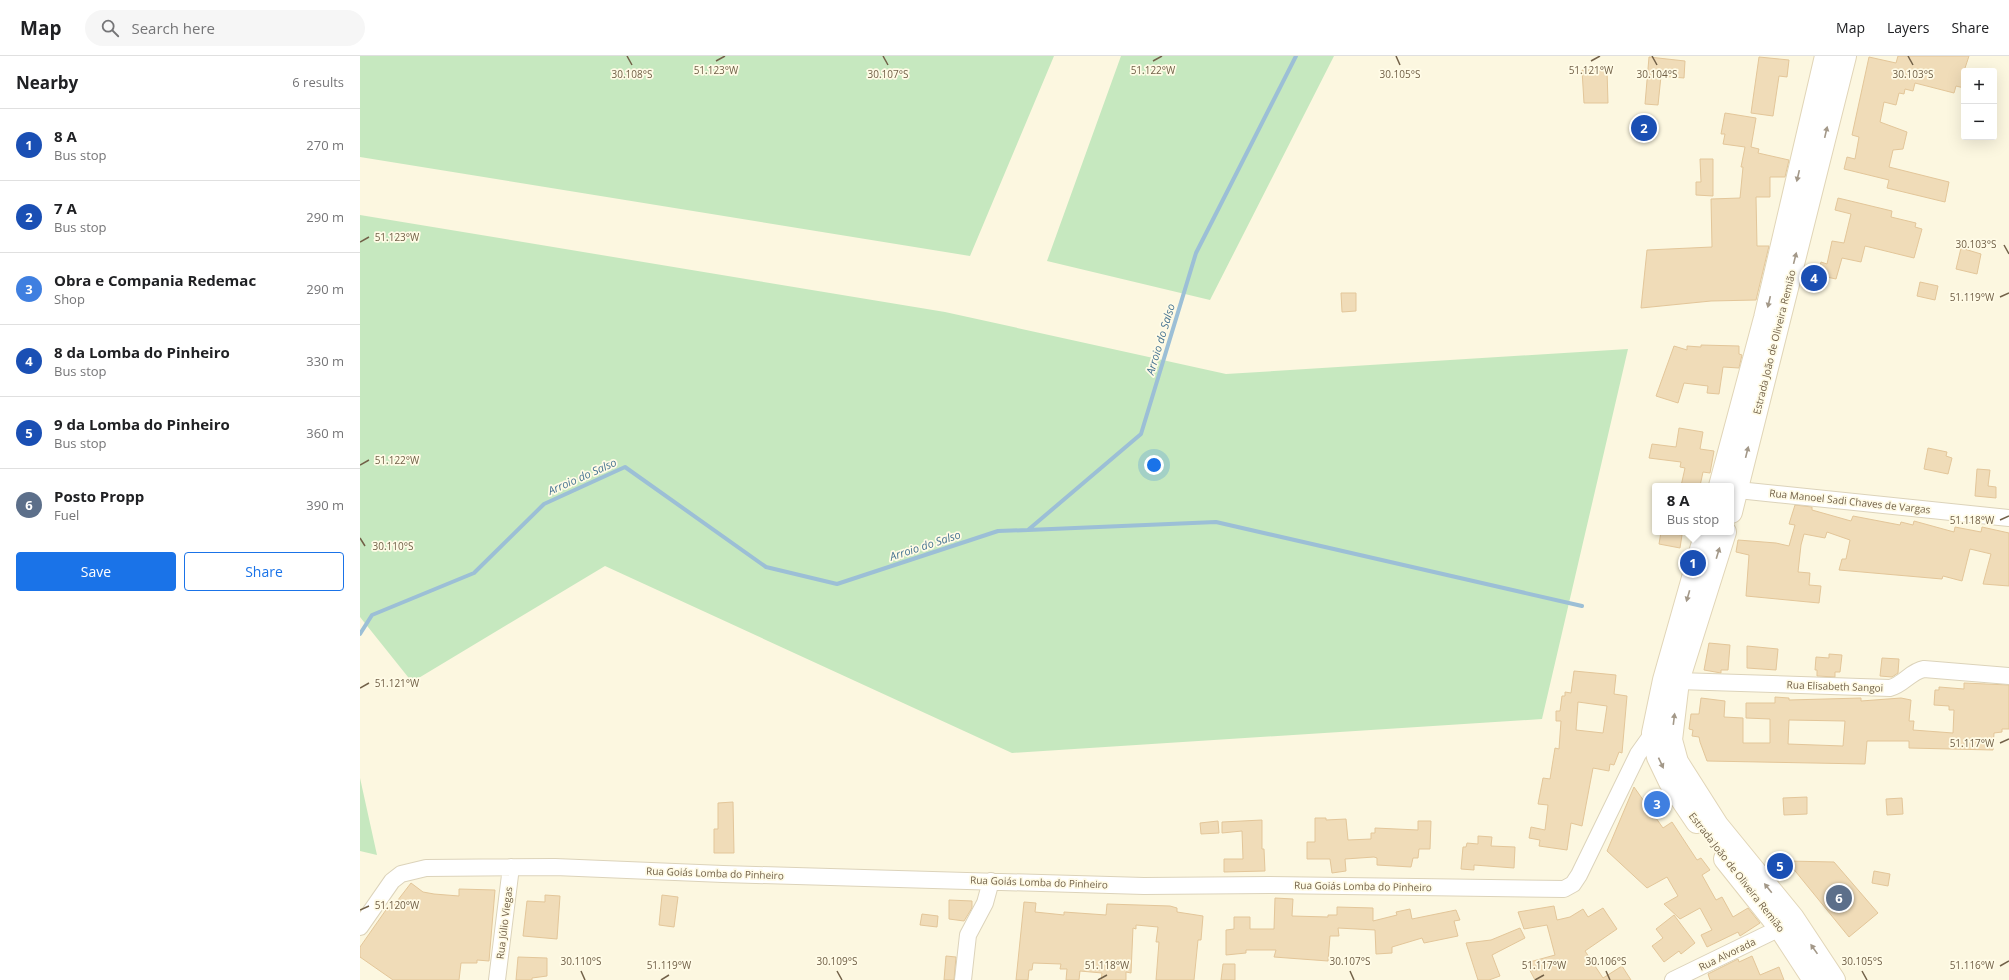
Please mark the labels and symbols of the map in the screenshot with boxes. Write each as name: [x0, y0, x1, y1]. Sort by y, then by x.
text: 51.123°W: [694, 63, 739, 77]
text: 51.122°W: [1131, 63, 1176, 77]
text: 51.121°W: [1569, 63, 1614, 77]
text: 30.108°S: [612, 67, 652, 81]
text: 30.107°S: [868, 67, 908, 81]
text: 30.105°S: [1380, 67, 1420, 81]
text: 30.104°S: [1637, 67, 1677, 81]
text: 30.103°S: [1893, 67, 1933, 81]
pin: 2: [1631, 113, 1657, 143]
one-way arrow: [1824, 125, 1830, 138]
one-way arrow: [1795, 170, 1801, 182]
text: 51.123°W: [375, 230, 420, 244]
text: 30.103°S: [1956, 237, 1996, 251]
one-way arrow: [1793, 252, 1799, 264]
pin: 4: [1801, 263, 1827, 293]
street label: Estrada João de Oliveira Remião: [1749, 268, 1799, 416]
text: 51.119°W: [1950, 290, 1995, 304]
one-way arrow: [1765, 296, 1771, 309]
water label: Arroio do Salso: [1142, 302, 1178, 377]
one-way arrow: [1744, 446, 1750, 458]
text: 51.122°W: [375, 453, 420, 467]
water label: Arroio do Salso: [544, 454, 619, 498]
your location: [1144, 455, 1164, 475]
street label: Rua Manoel Sadi Chaves de Vargas: [1769, 486, 1931, 516]
text: 51.118°W: [1950, 513, 1995, 527]
water label: Arroio do Salso: [887, 526, 962, 564]
text: 30.110°S: [373, 539, 413, 553]
one-way arrow: [1715, 547, 1721, 559]
pin: 1: [1680, 548, 1706, 578]
one-way arrow: [1685, 591, 1691, 603]
text: 51.121°W: [375, 676, 420, 690]
street label: Rua Elisabeth Sangoi: [1787, 677, 1883, 695]
one-way arrow: [1670, 713, 1677, 725]
text: 51.117°W: [1950, 736, 1995, 750]
one-way arrow: [1658, 757, 1664, 768]
pin: 3: [1644, 789, 1670, 819]
street label: Estrada João de Oliveira Remião: [1686, 809, 1788, 935]
pin: 5: [1767, 851, 1793, 881]
street label: Rua Goiás Lomba do Pinheiro: [646, 864, 784, 882]
street label: Rua Goiás Lomba do Pinheiro: [970, 873, 1108, 891]
street label: Rua Goiás Lomba do Pinheiro: [1294, 878, 1432, 894]
one-way arrow: [1764, 883, 1773, 894]
pin: 6: [1826, 883, 1852, 913]
street label: Rua Júlio Viegas: [493, 886, 515, 960]
text: 51.120°W: [375, 898, 420, 912]
street label: Rua Alvorada: [1696, 934, 1758, 974]
one-way arrow: [1810, 943, 1818, 954]
text: 30.110°S: [561, 954, 601, 968]
text: 30.109°S: [817, 954, 857, 968]
text: 30.107°S: [1330, 954, 1370, 968]
text: 30.106°S: [1586, 954, 1626, 968]
text: 30.105°S: [1842, 954, 1882, 968]
text: 51.119°W: [647, 958, 692, 972]
text: 51.118°W: [1085, 958, 1130, 972]
text: 51.117°W: [1522, 958, 1567, 972]
text: 51.116°W: [1950, 958, 1995, 972]

